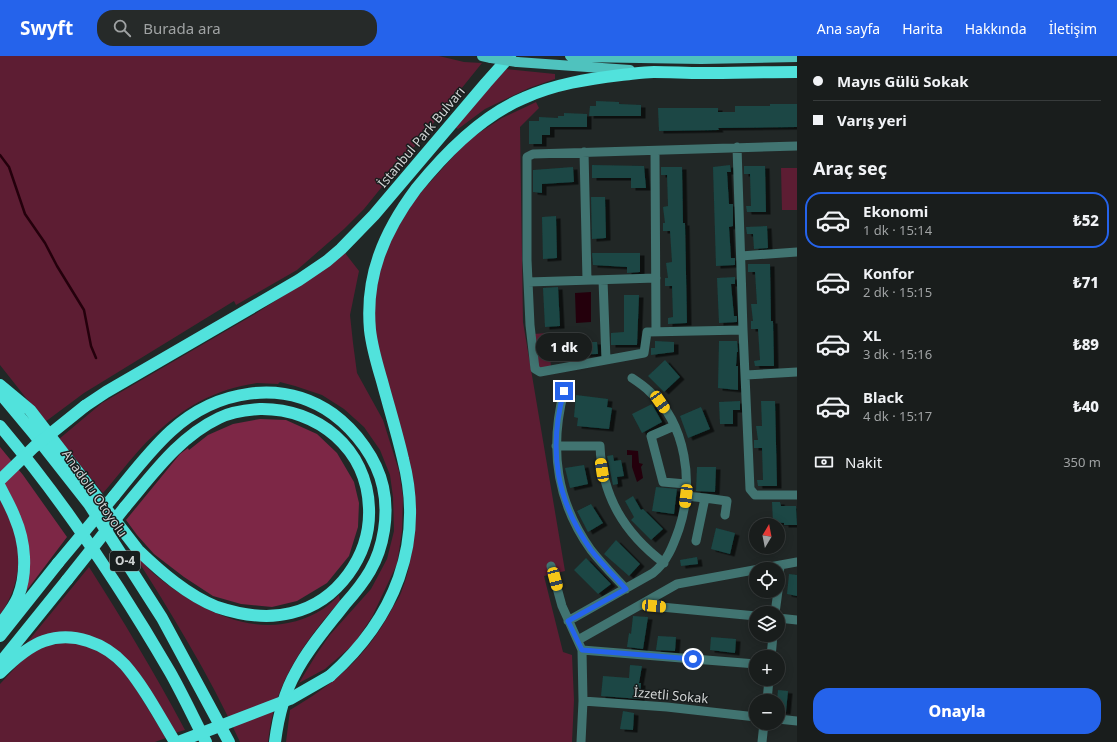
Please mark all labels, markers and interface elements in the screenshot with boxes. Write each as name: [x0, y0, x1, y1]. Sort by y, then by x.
search box: [97, 10, 377, 46]
text: Swyft: [20, 15, 73, 41]
icon: search: [111, 17, 133, 39]
text: Burada ara: [143, 18, 221, 38]
text: Ana sayfa: [817, 19, 880, 38]
text: Harita: [902, 19, 943, 38]
text: Hakkında: [965, 19, 1027, 38]
text: İletişim: [1049, 19, 1097, 38]
text: Mayıs Gülü Sokak: [837, 71, 969, 91]
street label: İstanbul Park Bulvarı: [373, 83, 469, 191]
text: Varış yeri: [837, 110, 907, 130]
text: Araç seç: [813, 156, 887, 180]
text: Ekonomi: [863, 201, 928, 221]
icon: car: [815, 202, 851, 238]
text: ₺52: [1073, 210, 1099, 230]
text: 1 dk · 15:14: [863, 221, 932, 239]
text: Konfor: [863, 263, 914, 283]
icon: car: [815, 264, 851, 300]
text: ₺71: [1073, 272, 1099, 292]
text: 2 dk · 15:15: [863, 283, 932, 301]
text: XL: [863, 325, 881, 345]
icon: car: [815, 326, 851, 362]
callout: 1 dk: [536, 333, 592, 361]
text: ₺89: [1073, 334, 1099, 354]
text: 1 dk: [550, 338, 578, 356]
text: 3 dk · 15:16: [863, 345, 932, 363]
route end: [555, 382, 573, 400]
text: Black: [863, 387, 903, 407]
icon: car: [815, 388, 851, 424]
car: [648, 389, 672, 415]
text: ₺40: [1073, 396, 1099, 416]
text: 4 dk · 15:17: [863, 407, 932, 425]
street label: Anadolu Otoyolu: [58, 446, 132, 540]
icon: cash: [813, 451, 835, 473]
text: Nakit: [845, 452, 882, 472]
text: 350 m: [1063, 453, 1101, 471]
car: [594, 457, 610, 483]
car: [679, 483, 693, 509]
north arrow: [749, 518, 785, 554]
map controls: [749, 518, 785, 730]
road number: O-4: [110, 551, 140, 571]
button: locate: [749, 562, 785, 598]
car: [546, 566, 564, 592]
car: [642, 599, 666, 613]
button: layers: [749, 606, 785, 642]
route start: [684, 650, 702, 668]
button: +: [749, 650, 785, 686]
street label: İzzetli Sokak: [633, 683, 709, 707]
button: Onayla: [813, 688, 1101, 734]
button: −: [749, 694, 785, 730]

